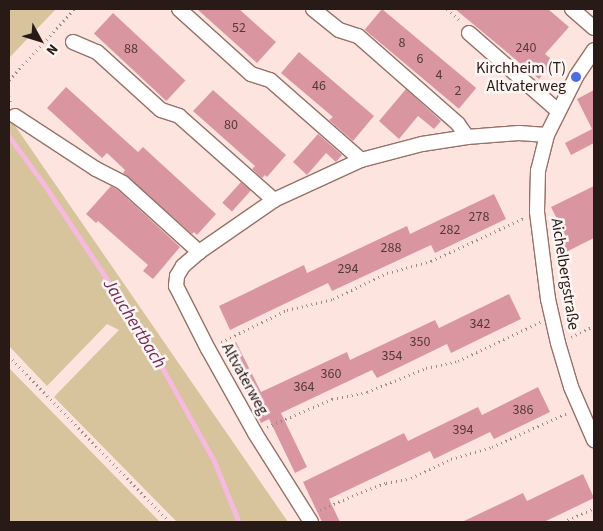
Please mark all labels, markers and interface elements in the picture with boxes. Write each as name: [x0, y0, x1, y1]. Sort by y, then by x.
north arrow: [15, 15, 65, 65]
house number: 52: [232, 20, 246, 36]
house number: 8: [399, 35, 405, 51]
text: N: [41, 40, 62, 59]
house number: 240: [516, 40, 536, 56]
house number: 88: [124, 41, 138, 57]
house number: 6: [417, 51, 423, 67]
place label: Kirchheim (T) Altvaterweg: [476, 58, 566, 96]
house number: 4: [436, 67, 442, 83]
marker: Kirchheim (T) Altvaterweg: [570, 71, 582, 83]
house number: 46: [312, 78, 326, 94]
house number: 2: [455, 83, 461, 99]
house number: 80: [224, 117, 238, 133]
house number: 278: [469, 209, 489, 225]
street label: Aichelbergstraße: [547, 217, 583, 331]
house number: 282: [440, 222, 460, 238]
house number: 288: [381, 240, 401, 256]
house number: 294: [338, 261, 358, 277]
water label: Jauchertbach: [98, 275, 170, 373]
house number: 342: [470, 316, 490, 332]
house number: 350: [410, 334, 430, 350]
street label: Altvaterweg: [217, 340, 273, 418]
house number: 354: [382, 348, 402, 364]
house number: 360: [321, 366, 341, 382]
house number: 364: [294, 379, 314, 395]
house number: 386: [513, 402, 533, 418]
house number: 394: [453, 422, 473, 438]

